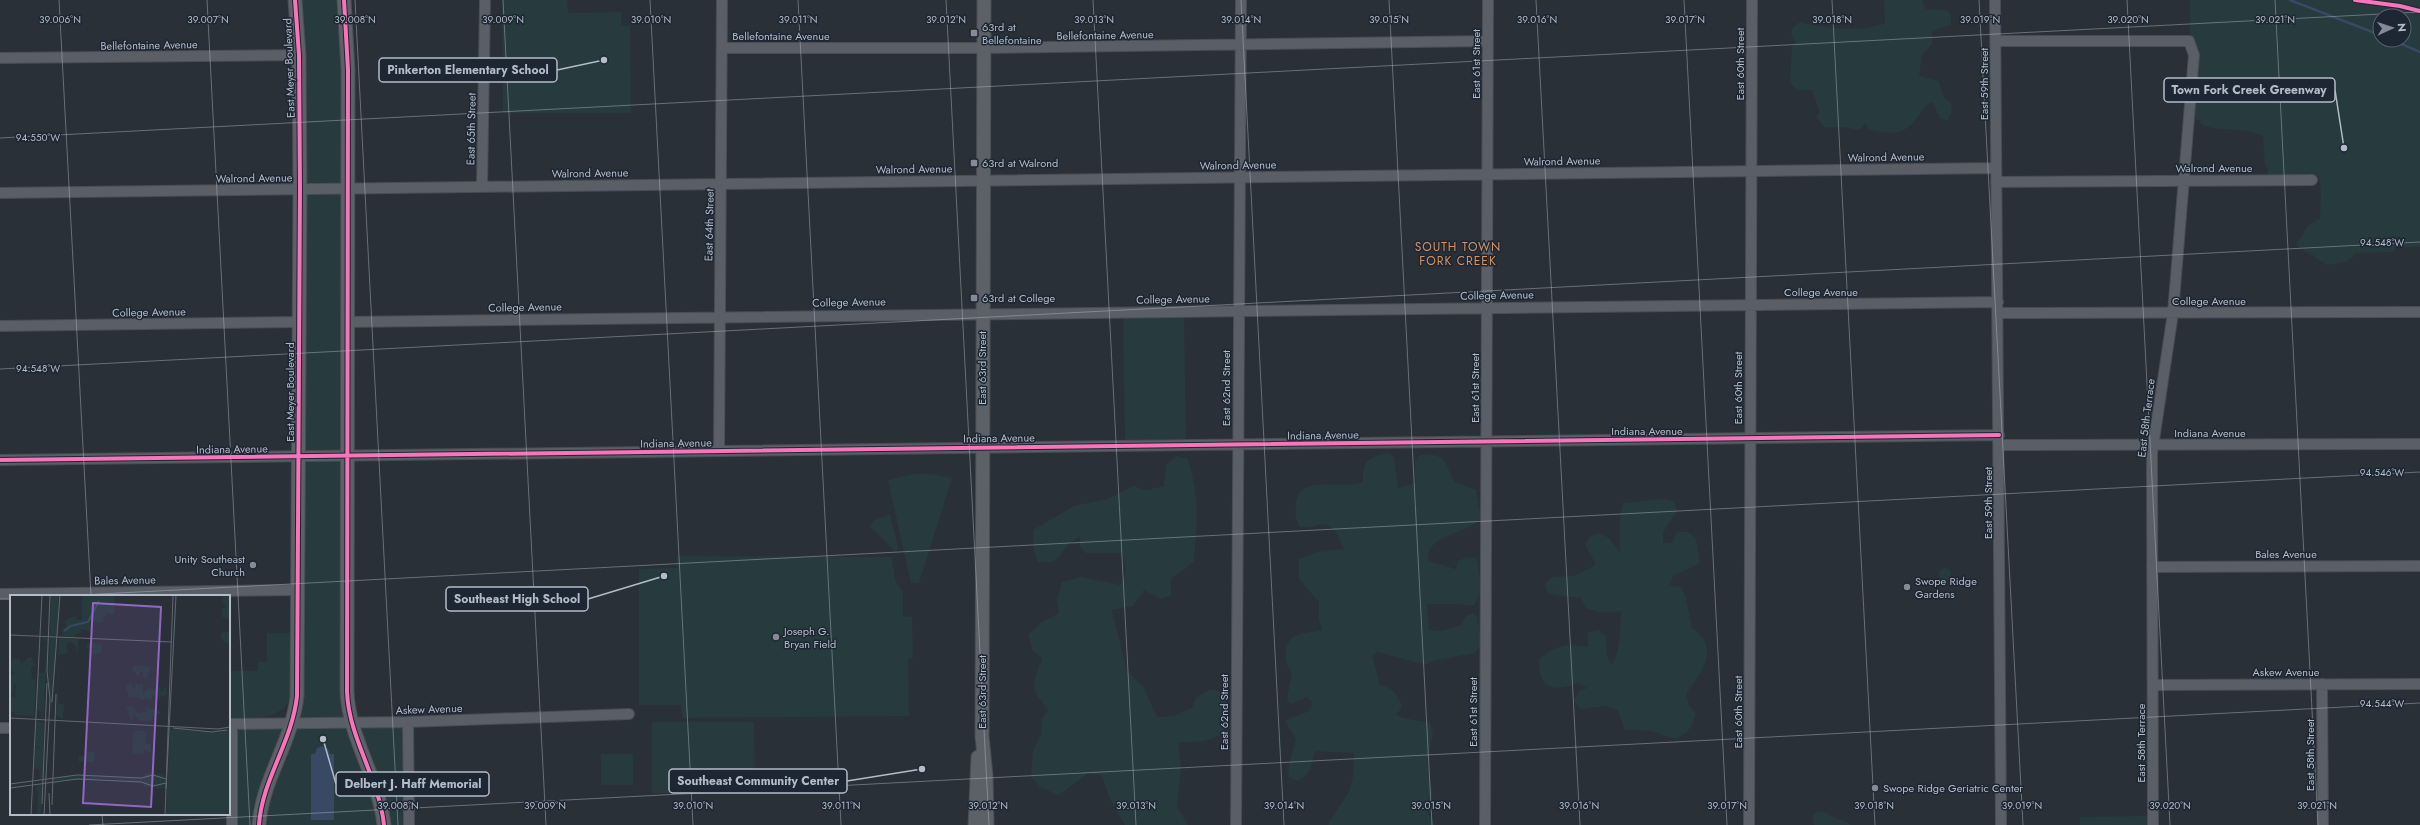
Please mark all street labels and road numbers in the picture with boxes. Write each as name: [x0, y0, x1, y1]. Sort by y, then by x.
street label: East Meyer Boulevard: [279, 18, 299, 118]
street label: Bellefontaine Avenue: [1056, 26, 1154, 44]
street label: East 60th Street: [1732, 27, 1748, 100]
street label: Bellefontaine Avenue: [732, 28, 830, 44]
street label: East 61st Street: [1468, 29, 1484, 99]
street label: Bellefontaine Avenue: [100, 36, 198, 54]
street label: East 59th Street: [1976, 48, 1992, 120]
street label: East 65th Street: [462, 92, 480, 165]
street label: Walrond Avenue: [1847, 148, 1925, 166]
street label: Walrond Avenue: [1523, 152, 1601, 170]
street label: Walrond Avenue: [1199, 156, 1277, 174]
street label: Walrond Avenue: [875, 160, 953, 178]
street label: Walrond Avenue: [2176, 160, 2253, 176]
street label: Walrond Avenue: [551, 164, 629, 182]
street label: Walrond Avenue: [215, 169, 293, 187]
street label: East 64th Street: [700, 188, 718, 261]
street label: College Avenue: [1784, 284, 1858, 300]
street label: College Avenue: [1460, 286, 1534, 304]
street label: College Avenue: [1136, 290, 1210, 308]
street label: College Avenue: [812, 293, 886, 311]
street label: College Avenue: [2172, 293, 2246, 309]
street label: College Avenue: [488, 298, 562, 316]
street label: College Avenue: [112, 303, 186, 321]
street label: East 63rd Street: [974, 331, 990, 405]
street label: East Meyer Boulevard: [282, 342, 298, 442]
street label: East 62nd Street: [1218, 350, 1234, 426]
street label: East 60th Street: [1730, 351, 1746, 424]
street label: East 61st Street: [1467, 353, 1483, 423]
street label: East 58th Terrace: [2133, 377, 2159, 458]
street label: Indiana Avenue: [1611, 423, 1683, 439]
street label: Indiana Avenue: [2174, 425, 2246, 441]
street label: Indiana Avenue: [1287, 426, 1359, 444]
street label: Indiana Avenue: [963, 429, 1035, 447]
street label: Indiana Avenue: [640, 434, 712, 452]
street label: Indiana Avenue: [196, 440, 268, 458]
street label: East 59th Street: [1980, 467, 1996, 539]
street label: Bales Avenue: [2255, 546, 2317, 562]
street label: Bales Avenue: [94, 571, 156, 589]
street label: East 63rd Street: [974, 655, 990, 729]
street label: Askew Avenue: [2253, 664, 2320, 680]
street label: East 62nd Street: [1216, 674, 1232, 750]
street label: East 60th Street: [1730, 675, 1746, 748]
street label: East 61st Street: [1465, 677, 1481, 747]
street label: Askew Avenue: [395, 700, 463, 718]
street label: East 58th Terrace: [2133, 703, 2149, 783]
street label: East 58th Street: [2302, 719, 2318, 791]

